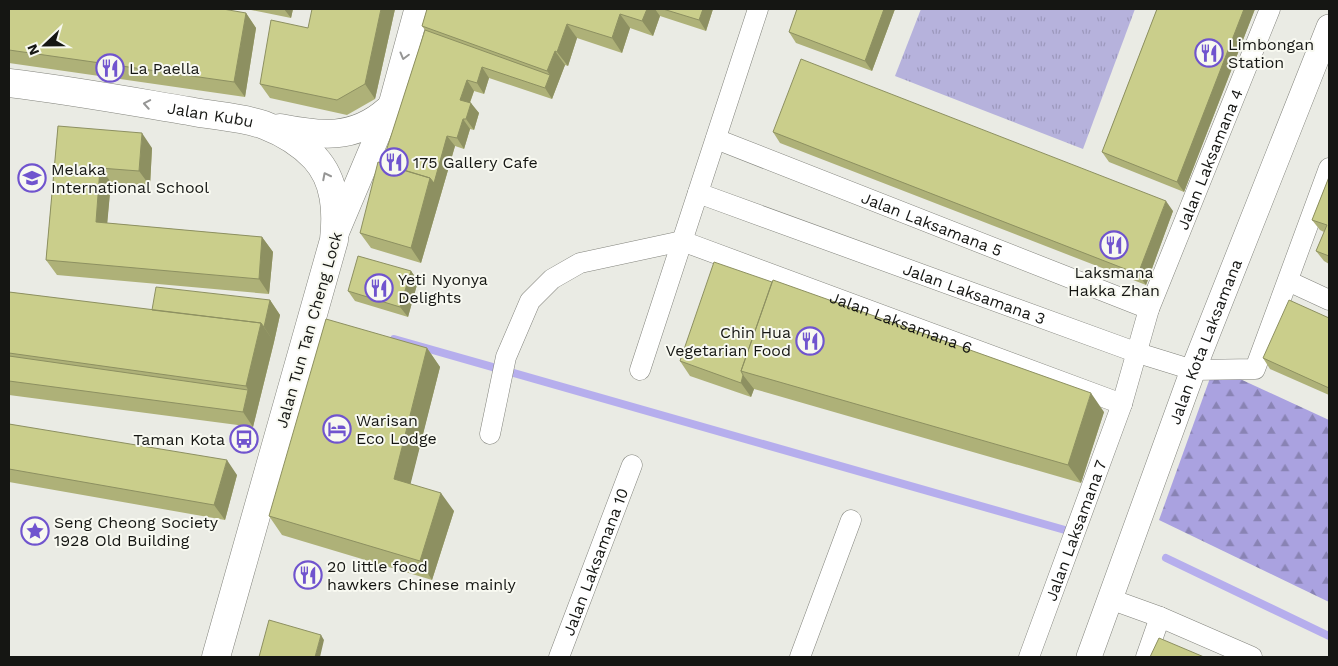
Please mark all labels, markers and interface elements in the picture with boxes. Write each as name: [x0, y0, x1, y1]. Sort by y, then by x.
north arrow: [20, 20, 70, 70]
place label: Limbongan Station: [1228, 35, 1314, 72]
restaurant icon: Limbongan Station: [1194, 38, 1224, 68]
text: N: [24, 42, 42, 58]
one-way arrow: [400, 51, 410, 59]
restaurant icon: La Paella: [95, 53, 125, 83]
place label: La Paella: [129, 59, 200, 78]
street label: Jalan Laksamana 4: [1173, 86, 1247, 232]
street label: Jalan Kubu: [166, 98, 256, 131]
one-way arrow: [142, 99, 151, 109]
restaurant icon: 175 Gallery Cafe: [379, 147, 409, 177]
place label: 175 Gallery Cafe: [413, 153, 538, 172]
place label: Melaka International School: [51, 160, 209, 197]
school or university icon: Melaka International School: [17, 163, 47, 193]
one-way arrow: [322, 173, 332, 182]
street label: Jalan Laksamana 5: [859, 188, 1005, 260]
street label: Jalan Tun Tan Cheng Lock: [272, 230, 346, 430]
restaurant icon: Laksmana Hakka Zhan: [1099, 230, 1129, 260]
street label: Jalan Kota Laksamana: [1165, 256, 1246, 427]
street label: Jalan Laksamana 3: [901, 259, 1048, 328]
place label: Laksmana Hakka Zhan: [1068, 263, 1160, 300]
place label: Yeti Nyonya Delights: [398, 270, 488, 307]
restaurant icon: Yeti Nyonya Delights: [364, 273, 394, 303]
street label: Jalan Laksamana 6: [827, 287, 975, 357]
place label: Chin Hua Vegetarian Food: [666, 323, 791, 360]
restaurant icon: Chin Hua Vegetarian Food: [795, 326, 825, 356]
place label: Warisan Eco Lodge: [356, 411, 437, 448]
hotel icon: Warisan Eco Lodge: [322, 414, 352, 444]
bus stop icon: Taman Kota: [229, 424, 259, 454]
place label: Taman Kota: [133, 430, 225, 449]
street label: Jalan Laksamana 7: [1041, 457, 1110, 603]
street label: Jalan Laksamana 10: [559, 485, 632, 638]
place label: Seng Cheong Society 1928 Old Building: [54, 513, 219, 550]
place icon: Seng Cheong Society 1928 Old Building: [20, 516, 50, 546]
place label: 20 little food hawkers Chinese mainly: [327, 557, 517, 594]
restaurant icon: 20 little food hawkers Chinese mainly: [293, 560, 323, 590]

